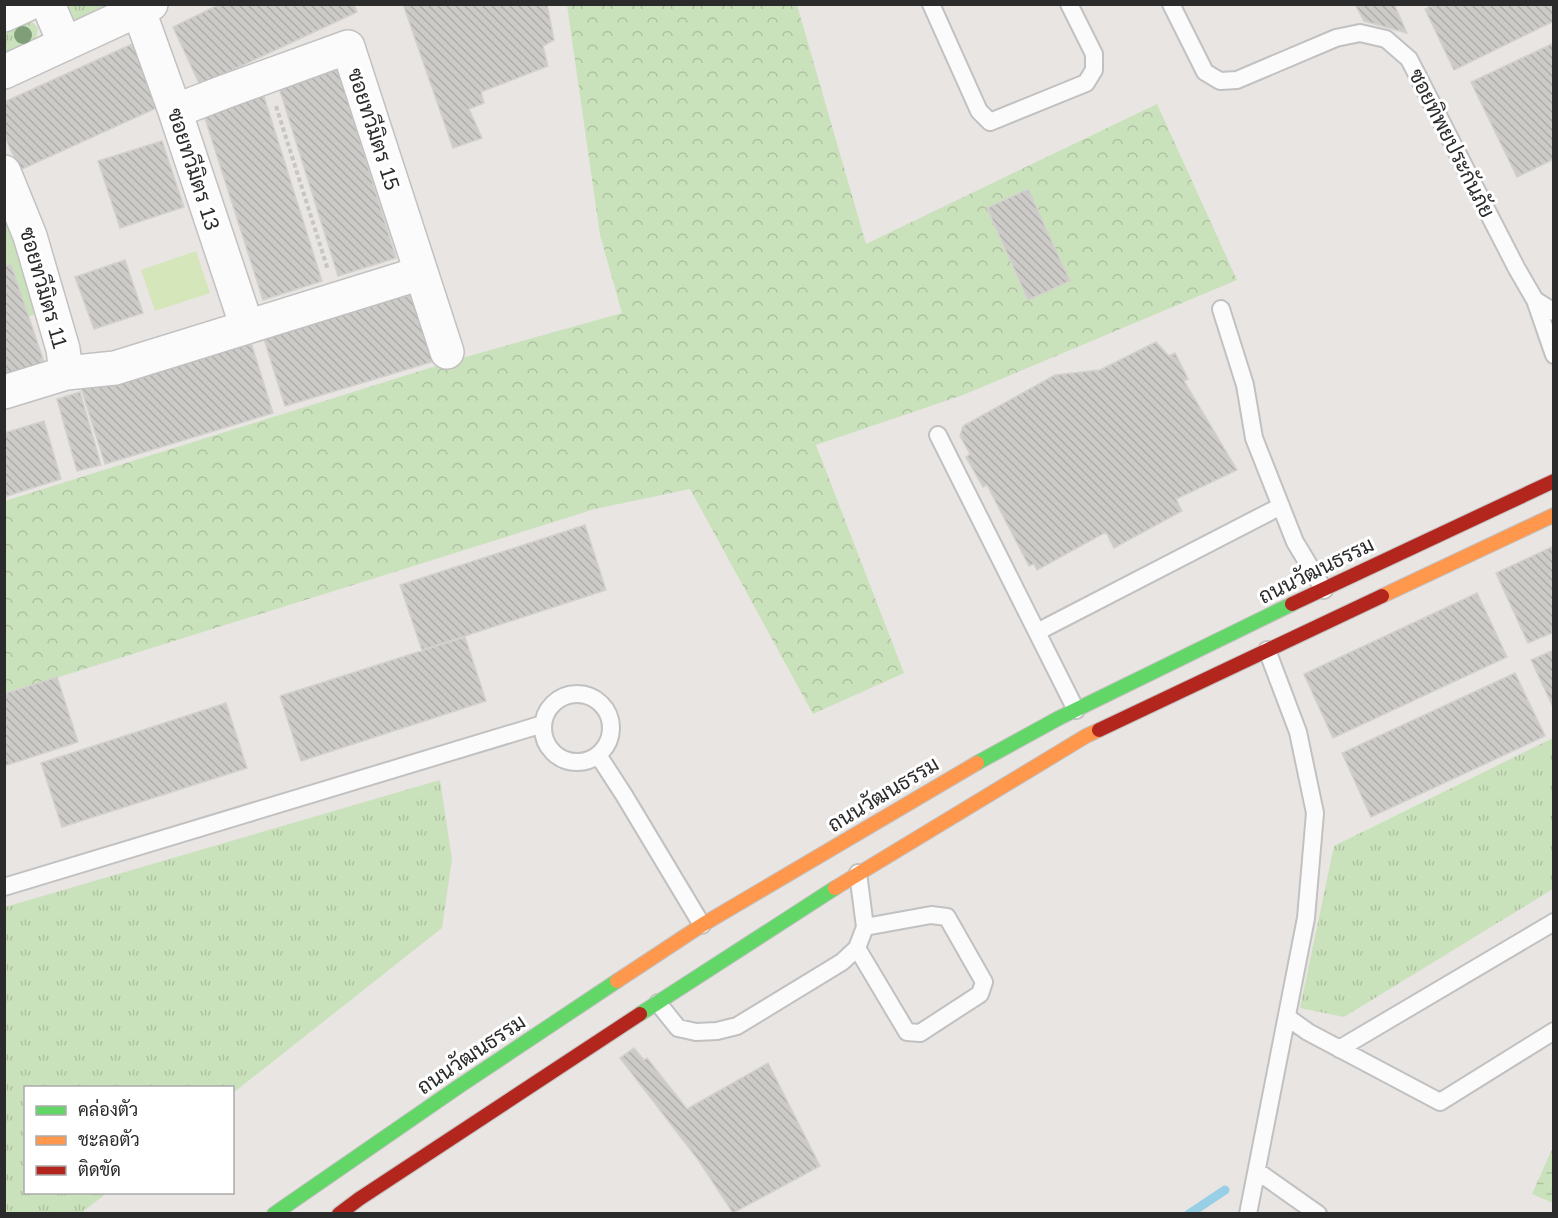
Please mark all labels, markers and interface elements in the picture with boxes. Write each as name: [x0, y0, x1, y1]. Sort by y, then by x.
street label: ซอยทวีมิตร 15: [343, 65, 405, 193]
street label: ซอยทิพยประกันภัย: [1405, 65, 1499, 221]
street label: ซอยทวีมิตร 13: [163, 105, 225, 233]
street label: ซอยทวีมิตร 11: [16, 224, 73, 351]
street label: ถนนวัฒนธรรม: [1255, 532, 1377, 608]
street label: ถนนวัฒนธรรม: [823, 752, 943, 836]
street label: ถนนวัฒนธรรม: [413, 1009, 529, 1099]
legend: [24, 1086, 234, 1194]
text: คล่องตัว: [78, 1098, 138, 1120]
text: ชะลอตัว: [78, 1129, 140, 1150]
text: ติดขัด: [78, 1159, 121, 1180]

